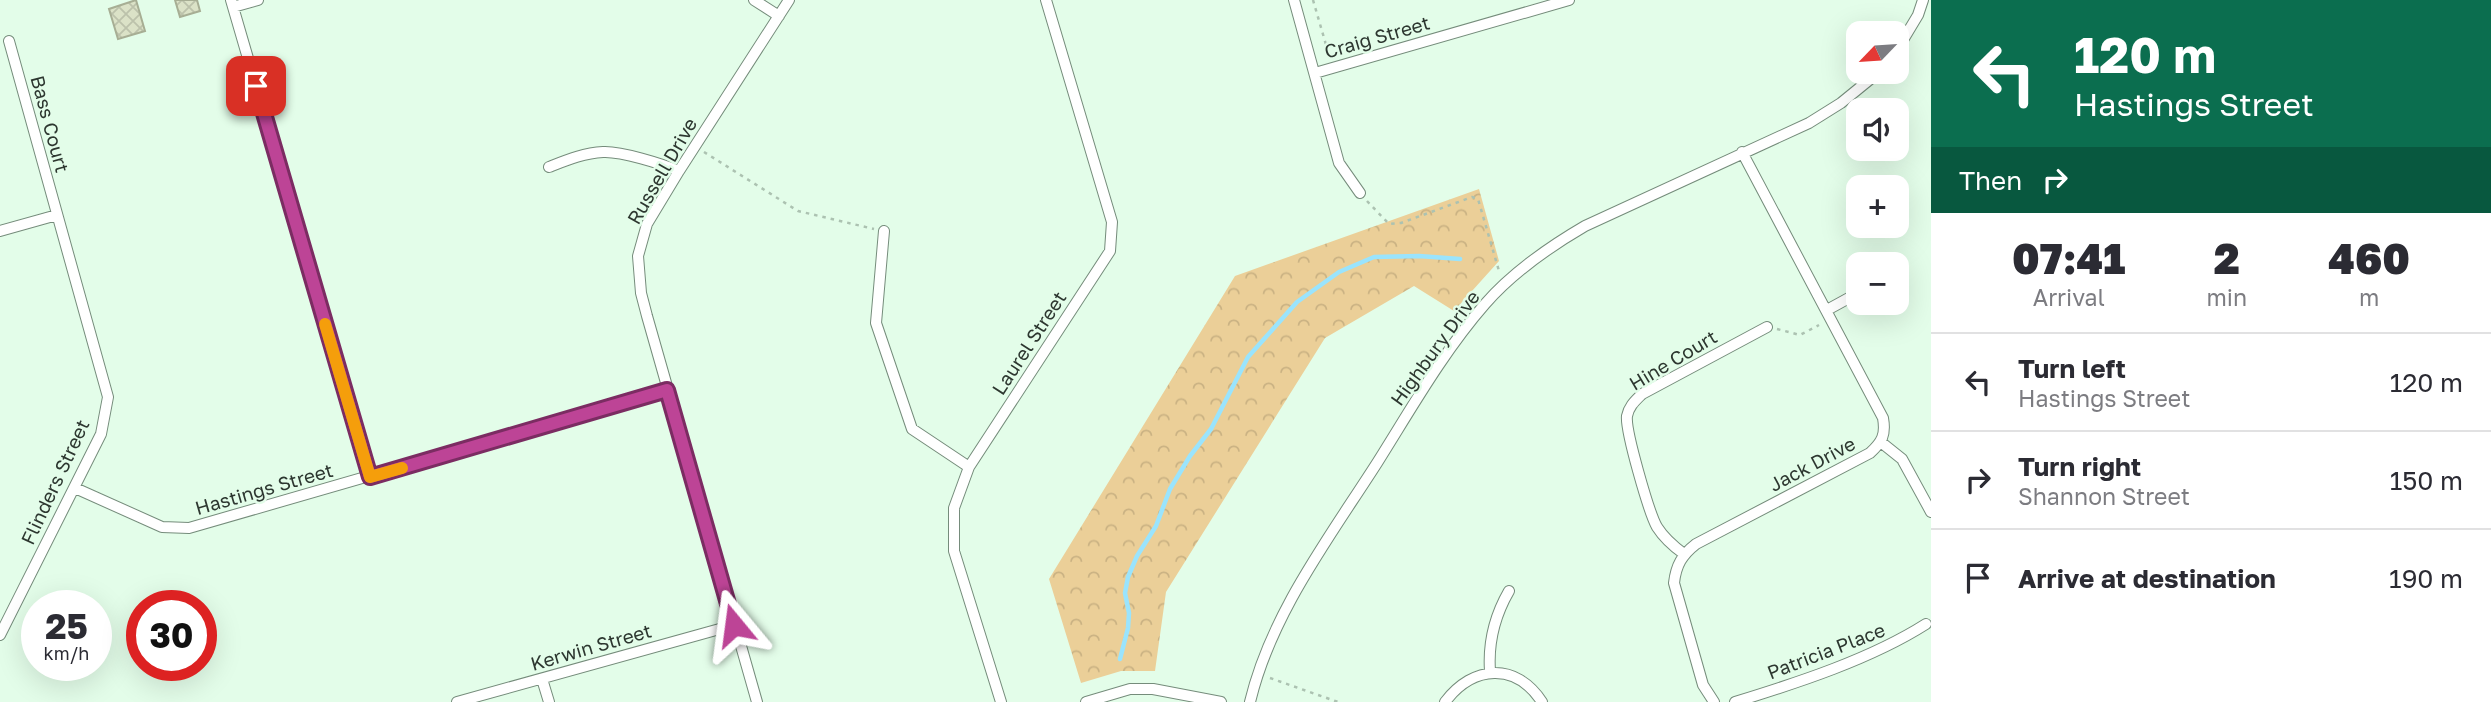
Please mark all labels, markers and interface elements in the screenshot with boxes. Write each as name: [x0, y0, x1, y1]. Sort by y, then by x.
street label: Craig Street: [1321, 10, 1432, 63]
north arrow: [1846, 21, 1909, 84]
map controls: [1846, 21, 1909, 315]
text: 120 m: [2074, 25, 2216, 84]
icon: left: [1959, 28, 2050, 119]
pin: [226, 56, 286, 116]
icon: arrive: [237, 67, 275, 105]
street label: Bass Court: [26, 73, 74, 175]
text: Hastings Street: [2074, 85, 2314, 123]
button: sound: [1846, 98, 1909, 161]
street label: Russell Drive: [622, 113, 701, 228]
icon: right: [2036, 161, 2074, 199]
text: Then: [1959, 165, 2022, 196]
button: +: [1846, 175, 1909, 238]
text: 07:41: [2012, 233, 2125, 283]
text: 2: [2214, 233, 2240, 283]
text: 460: [2328, 233, 2410, 283]
button: −: [1846, 252, 1909, 315]
text: Arrival: [2033, 283, 2105, 311]
text: min: [2207, 283, 2247, 311]
text: m: [2359, 283, 2379, 311]
street label: Highbury Drive: [1385, 286, 1484, 410]
street label: Laurel Street: [987, 287, 1071, 399]
street label: Hine Court: [1625, 324, 1721, 395]
text: Turn left: [2018, 353, 2126, 384]
icon: left: [1959, 363, 1997, 401]
text: 120 m: [2390, 367, 2463, 398]
text: Hastings Street: [2018, 384, 2190, 412]
street label: Flinders Street: [16, 416, 94, 548]
street label: Jack Drive: [1765, 431, 1859, 496]
text: Turn right: [2018, 451, 2141, 482]
street label: Hastings Street: [192, 458, 335, 519]
icon: right: [1959, 461, 1997, 499]
text: 150 m: [2390, 465, 2463, 496]
text: Shannon Street: [2018, 482, 2190, 510]
icon: arrive: [1959, 559, 1997, 597]
text: Arrive at destination: [2018, 563, 2276, 594]
text: 190 m: [2389, 563, 2463, 594]
position arrow: [697, 588, 771, 662]
speed limit sign: 30: [126, 590, 217, 681]
text: 25: [45, 605, 88, 647]
street label: Patricia Place: [1764, 617, 1888, 684]
street label: Kerwin Street: [528, 618, 654, 675]
text: km/h: [44, 642, 89, 664]

